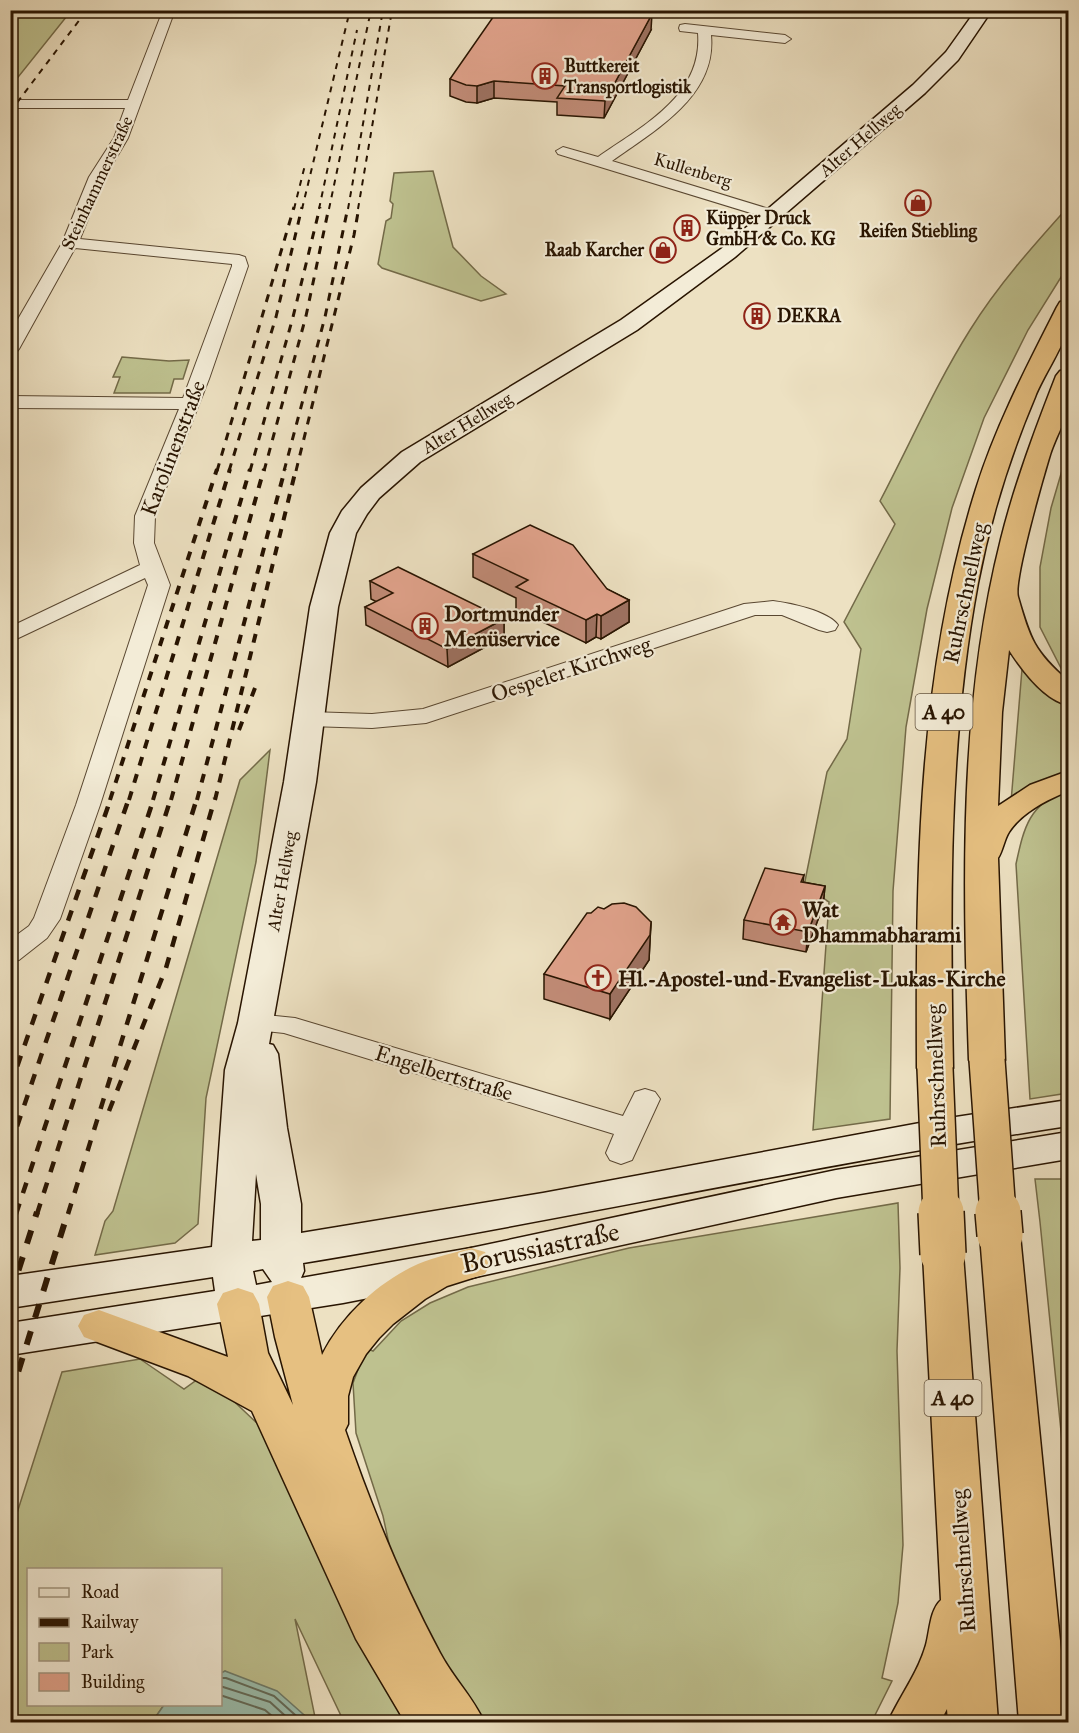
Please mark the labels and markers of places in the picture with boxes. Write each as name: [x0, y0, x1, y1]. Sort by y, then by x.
place label: Buttkereit Transportlogistik: [563, 55, 692, 99]
building icon: Buttkereit Transportlogistik: [530, 61, 560, 91]
shop icon: Reifen Stiebling: [903, 188, 933, 218]
place label: Küpper Druck GmbH & Co. KG: [706, 207, 836, 250]
building icon: Küpper Druck GmbH & Co. KG: [672, 213, 702, 243]
place label: Reifen Stiebling: [859, 220, 977, 243]
shop icon: Raab Karcher: [648, 235, 678, 265]
place label: Raab Karcher: [545, 239, 645, 261]
building icon: DEKRA: [742, 301, 772, 331]
place label: DEKRA: [777, 305, 842, 327]
place label: Dortmunder Menüservice: [444, 600, 560, 652]
building icon: Dortmunder Menüservice: [410, 611, 440, 641]
place label: Wat Dhammabharami: [802, 896, 962, 948]
temple icon: Wat Dhammabharami: [768, 907, 798, 937]
church icon: Hl.-Apostel-und-Evangelist-Lukas-Kirche: [583, 963, 613, 993]
place label: Hl.-Apostel-und-Evangelist-Lukas-Kirche: [618, 965, 1006, 992]

